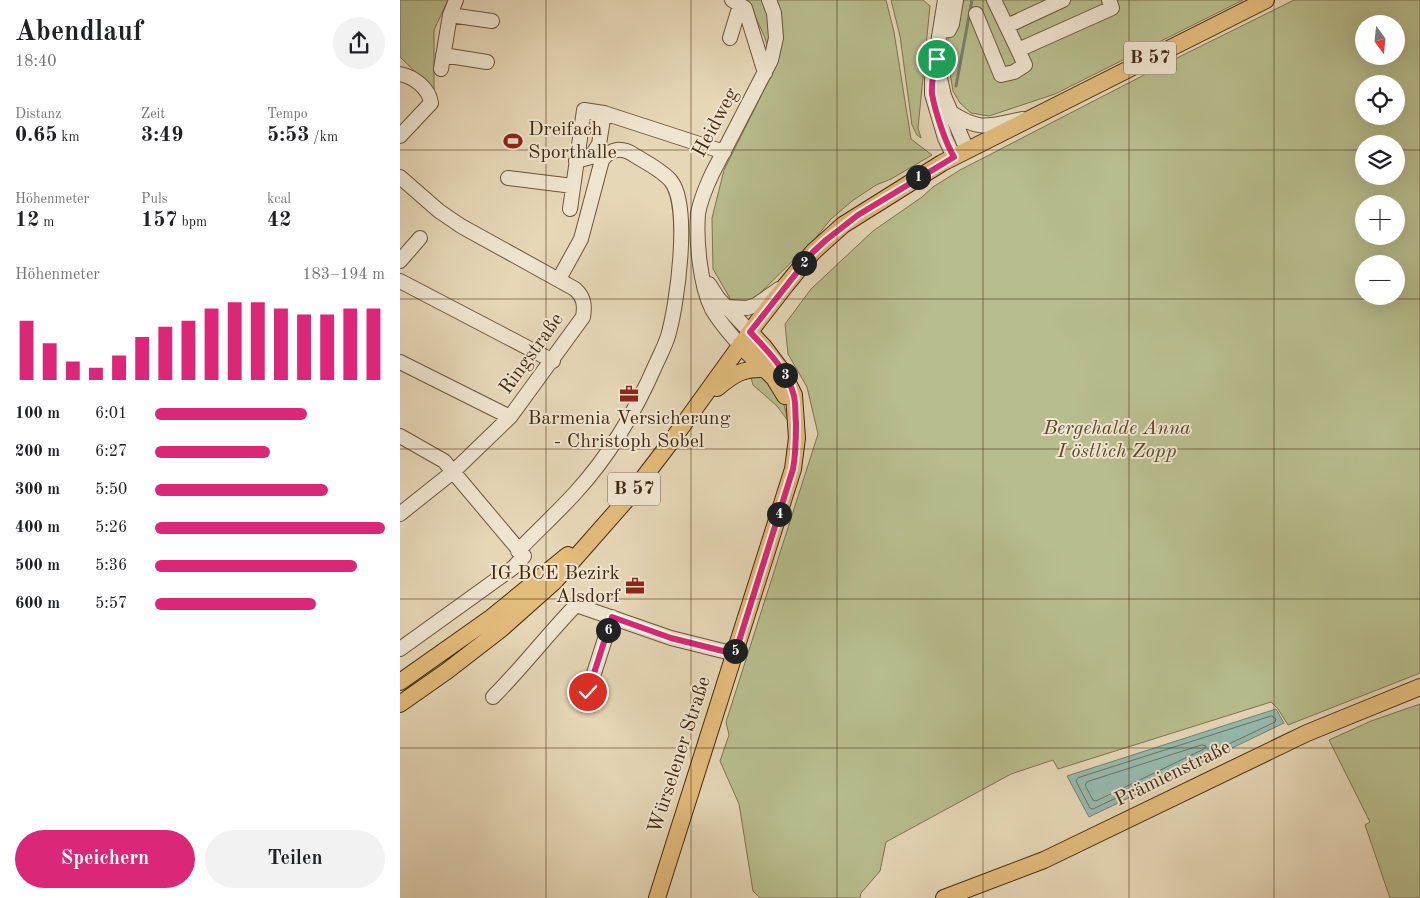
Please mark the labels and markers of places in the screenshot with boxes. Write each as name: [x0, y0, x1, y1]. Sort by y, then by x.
pin: [916, 38, 958, 80]
place label: Dreifach Sporthalle: [528, 120, 617, 163]
sports icon: Dreifach Sporthalle: [502, 130, 524, 152]
pin: 1: [906, 164, 930, 190]
pin: 2: [792, 250, 816, 276]
pin: 3: [772, 362, 798, 388]
office icon: Barmenia Versicherung - Christoph Sobel: [618, 383, 640, 405]
place label: Barmenia Versicherung - Christoph Sobel: [528, 409, 731, 452]
pin: 4: [766, 502, 792, 526]
place label: IG BCE Bezirk Alsdorf: [490, 564, 621, 607]
office icon: IG BCE Bezirk Alsdorf: [624, 575, 646, 597]
pin: 6: [596, 618, 620, 642]
pin: 5: [722, 638, 748, 664]
pin: [567, 671, 609, 713]

